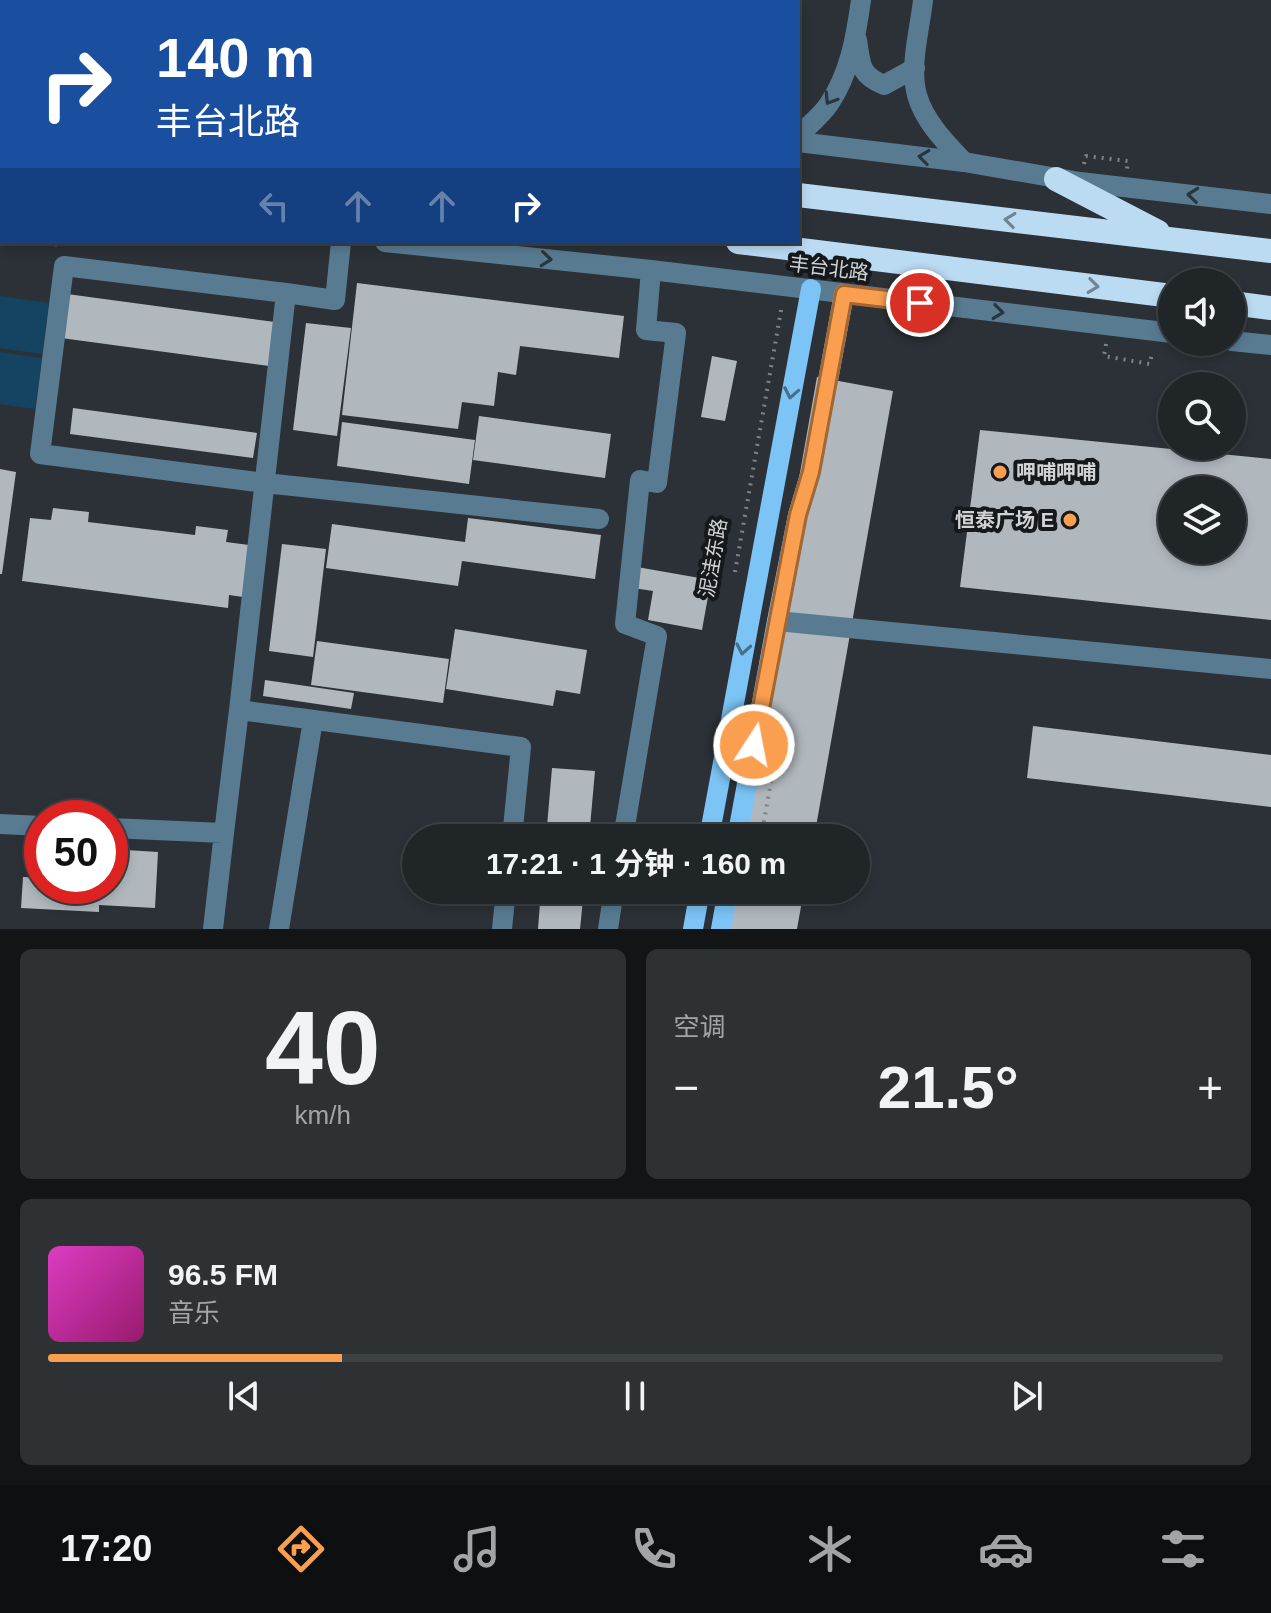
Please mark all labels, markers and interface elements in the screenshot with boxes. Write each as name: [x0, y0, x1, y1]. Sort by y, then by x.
text: 140 m: [156, 26, 315, 89]
icon: right: [24, 32, 128, 136]
one-way arrow: [825, 91, 840, 105]
text: 丰台北路: [156, 101, 300, 142]
one-way arrow: [917, 149, 930, 166]
icon: left: [252, 184, 296, 228]
icon: ahead: [336, 184, 380, 228]
icon: ahead: [420, 184, 464, 228]
icon: right: [504, 184, 548, 228]
one-way arrow: [1187, 187, 1200, 204]
one-way arrow: [1003, 212, 1017, 229]
one-way arrow: [540, 251, 553, 268]
street label: 丰台北路: [788, 252, 870, 284]
map controls: [1158, 268, 1246, 564]
button: sound: [1158, 268, 1246, 356]
pin: [886, 269, 954, 337]
one-way arrow: [1086, 277, 1100, 294]
icon: arrive: [898, 281, 942, 325]
one-way arrow: [992, 303, 1005, 320]
button: search: [1158, 372, 1246, 460]
one-way arrow: [784, 386, 801, 400]
place label: 呷哺呷哺: [1016, 461, 1096, 483]
marker: 呷哺呷哺: [991, 463, 1009, 481]
button: layers: [1158, 476, 1246, 564]
place label: 恒泰广场 E: [955, 509, 1054, 531]
marker: 恒泰广场 E: [1061, 511, 1079, 529]
street label: 泥洼东路: [695, 517, 731, 599]
one-way arrow: [736, 642, 753, 655]
position arrow: [712, 703, 796, 787]
speed limit sign: 50: [24, 800, 128, 904]
text: 17:21 · 1 分钟 · 160 m: [486, 847, 786, 880]
text: 40: [265, 990, 381, 1106]
text: 空调: [674, 1012, 726, 1042]
text: 21.5°: [878, 1054, 1019, 1121]
text: −: [674, 1063, 699, 1112]
text: +: [1197, 1063, 1223, 1112]
text: km/h: [295, 1100, 351, 1130]
text: 96.5 FM: [168, 1258, 278, 1291]
text: 音乐: [168, 1298, 220, 1328]
icon: previous: [222, 1374, 266, 1418]
icon: pause: [613, 1374, 657, 1418]
icon: next: [1005, 1374, 1049, 1418]
icon: directions: [273, 1521, 329, 1577]
icon: music: [449, 1521, 505, 1577]
icon: phone: [626, 1521, 682, 1577]
icon: climate: [802, 1521, 858, 1577]
icon: car: [978, 1521, 1034, 1577]
icon: filters: [1155, 1521, 1211, 1577]
text: 17:20: [60, 1528, 152, 1569]

